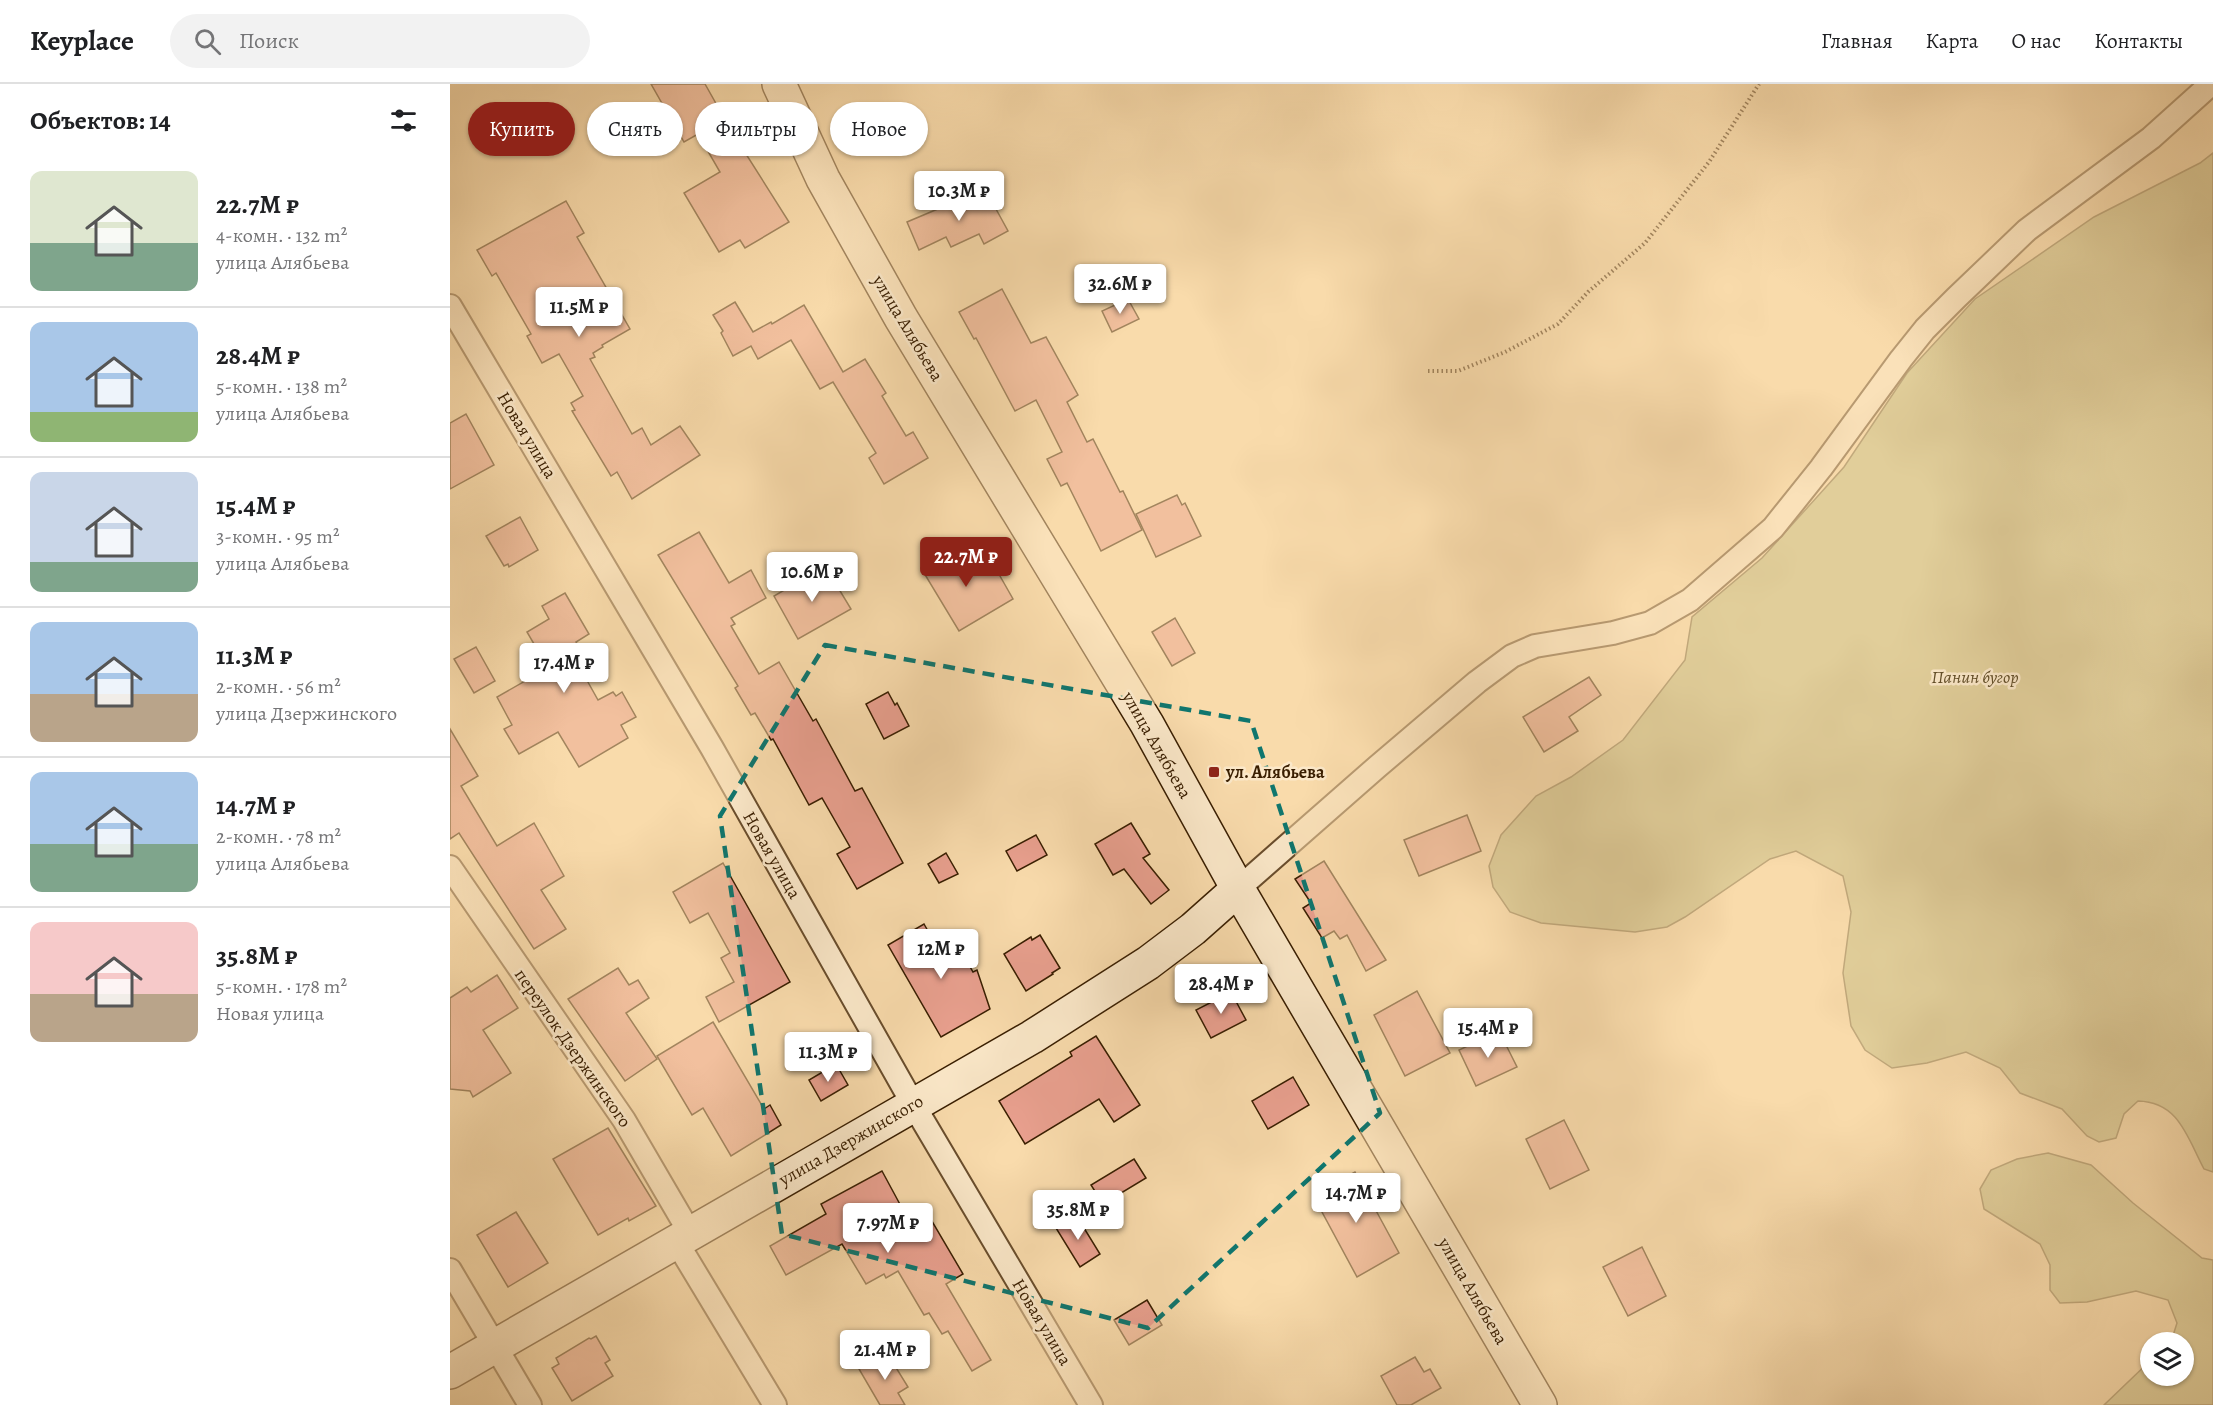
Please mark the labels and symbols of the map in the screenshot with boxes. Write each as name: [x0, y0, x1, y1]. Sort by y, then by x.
pin: 10.3M ₽: [904, 171, 1014, 222]
pin: 32.6M ₽: [1065, 264, 1175, 315]
street label: улица Алябьева: [866, 270, 950, 386]
pin: 11.5M ₽: [524, 287, 634, 338]
street label: Новая улица: [492, 387, 563, 484]
pin: 22.7M ₽: [911, 537, 1021, 588]
pin: 10.6M ₽: [757, 552, 867, 603]
pin: 17.4M ₽: [509, 643, 619, 694]
park label: Панин бугор: [1931, 665, 2019, 689]
street label: улица Алябьева: [1116, 686, 1198, 804]
place label: ул. Алябьева: [1225, 760, 1325, 784]
marker: ул. Алябьева: [1207, 765, 1221, 779]
street label: Новая улица: [737, 807, 807, 904]
pin: 12M ₽: [899, 929, 983, 980]
street label: переулок Дзержинского: [509, 964, 637, 1132]
pin: 28.4M ₽: [1166, 964, 1276, 1015]
pin: 15.4M ₽: [1433, 1008, 1543, 1059]
pin: 11.3M ₽: [773, 1032, 883, 1083]
street label: улица Дзержинского: [773, 1089, 928, 1192]
pin: 14.7M ₽: [1301, 1173, 1411, 1224]
pin: 35.8M ₽: [1023, 1190, 1133, 1241]
pin: 7.97M ₽: [833, 1203, 943, 1254]
street label: улица Алябьева: [1432, 1232, 1514, 1350]
street label: Новая улица: [1007, 1274, 1078, 1371]
pin: 21.4M ₽: [830, 1330, 940, 1381]

